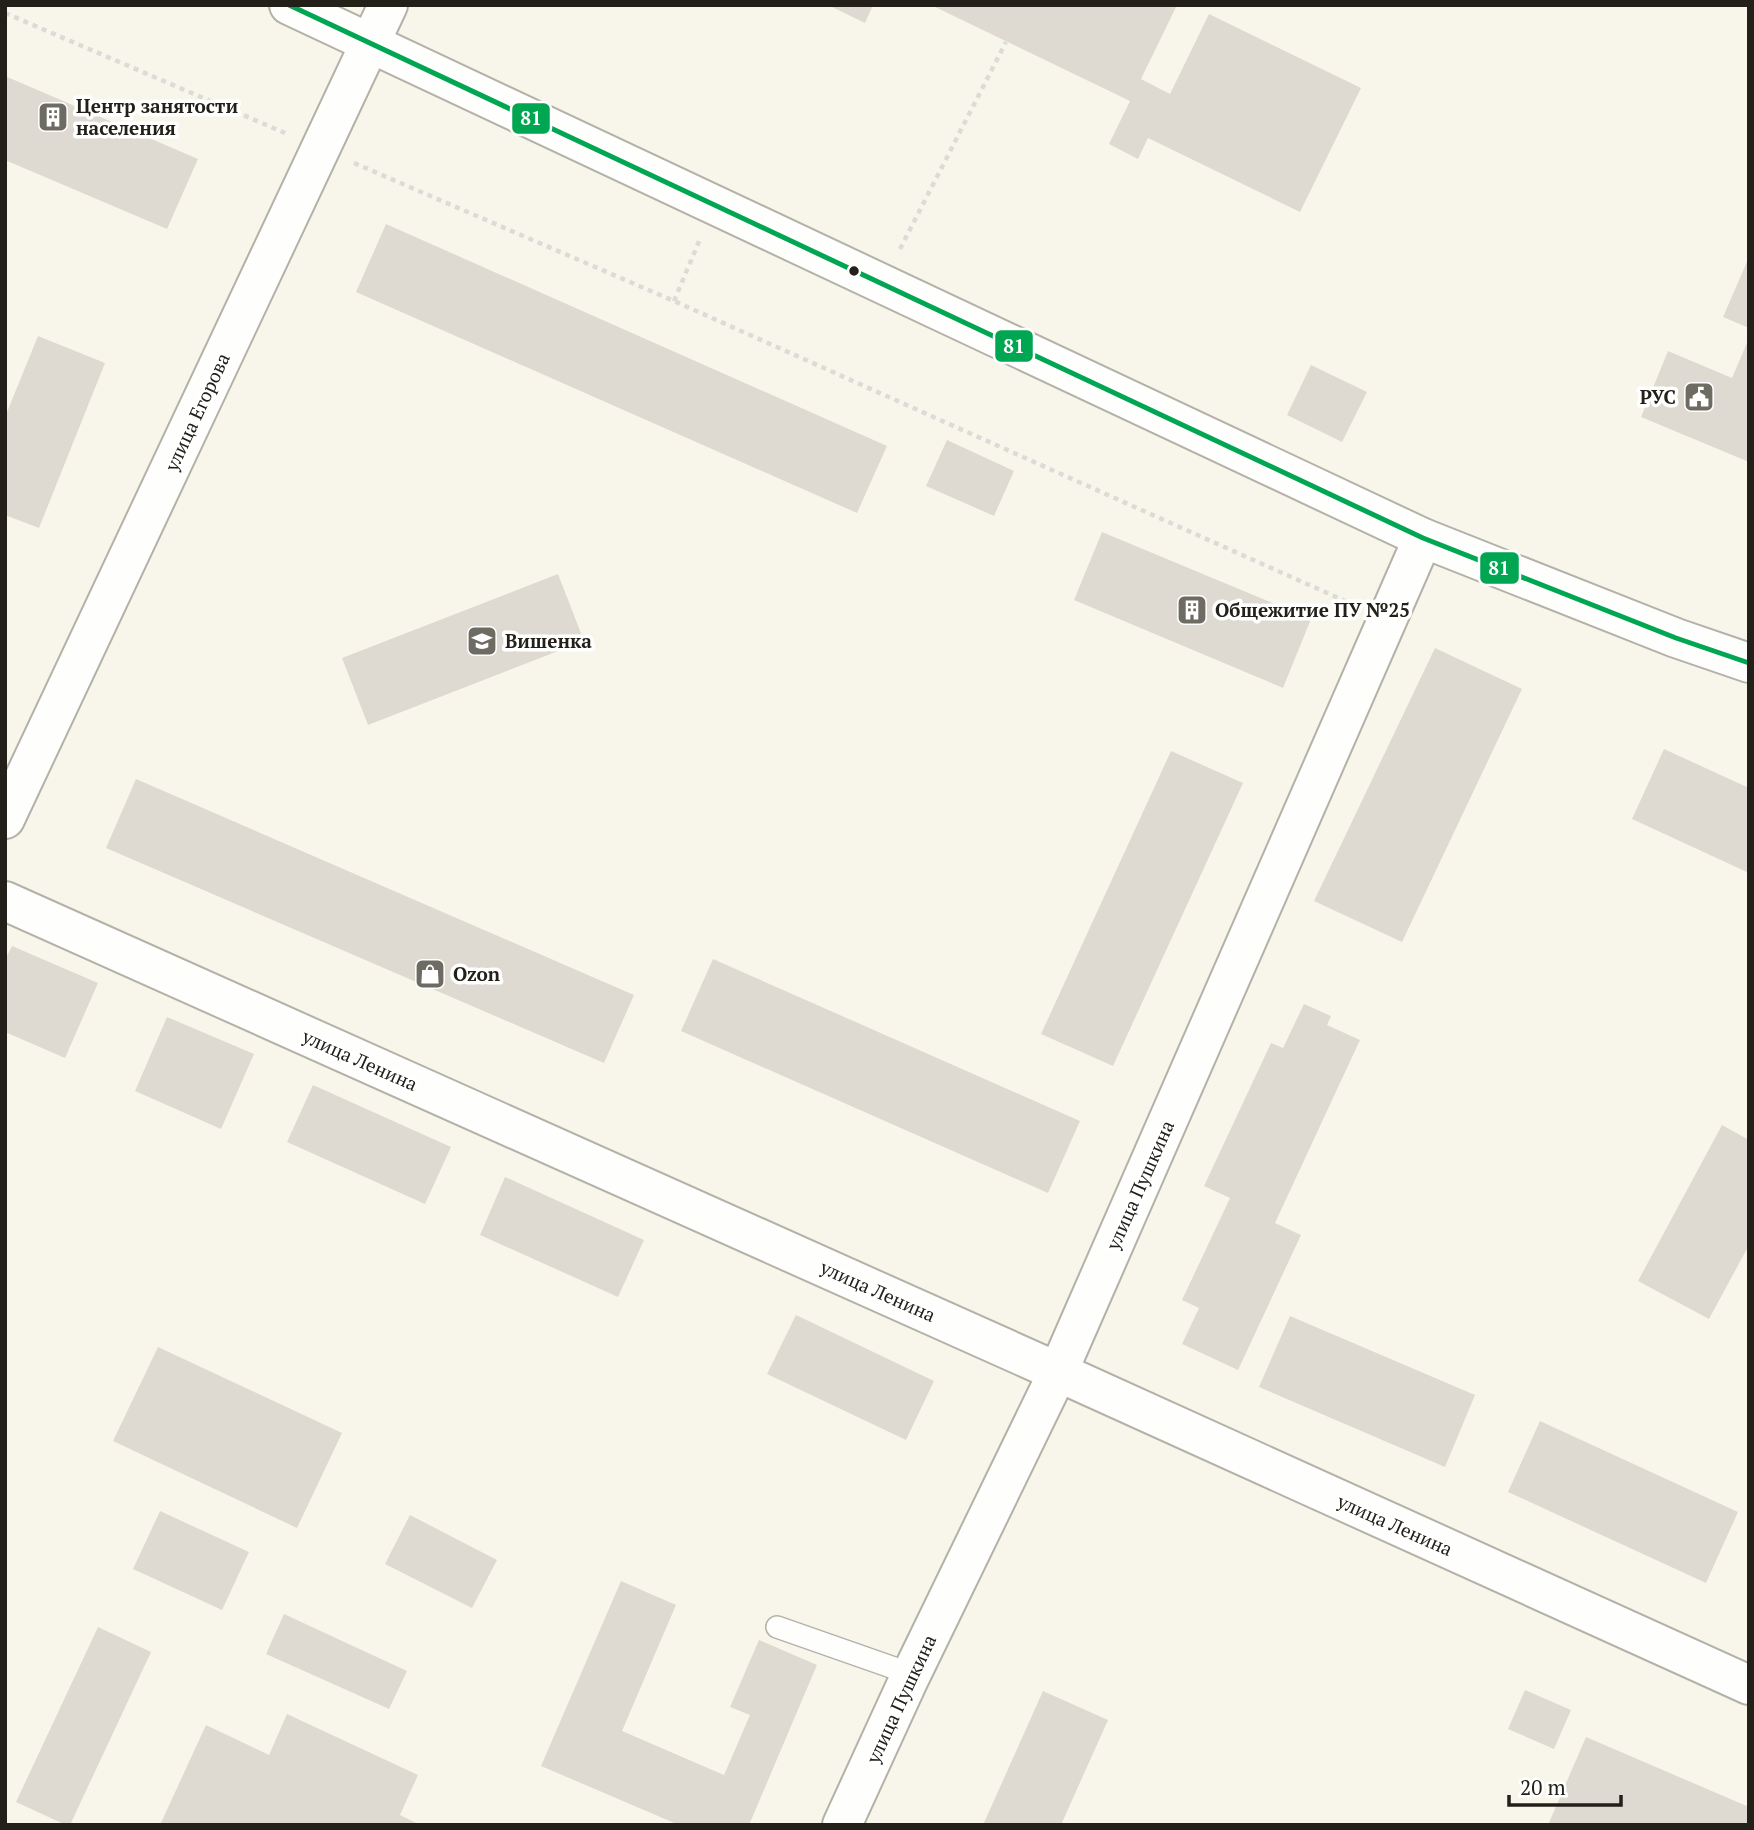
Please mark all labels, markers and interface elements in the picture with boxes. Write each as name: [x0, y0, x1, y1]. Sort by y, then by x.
place label: Центр занятости населения: [76, 93, 238, 140]
building icon: Центр занятости населения: [36, 100, 70, 134]
line badge: 81: [511, 102, 551, 135]
text: 81: [520, 105, 542, 130]
unlabelled marker: [847, 264, 861, 278]
line badge: 81: [994, 329, 1034, 363]
text: 81: [1003, 333, 1025, 358]
street label: улица Егорова: [158, 348, 235, 476]
public building icon: РУС: [1682, 380, 1716, 414]
place label: РУС: [1640, 384, 1676, 409]
line badge: 81: [1479, 551, 1520, 585]
text: 81: [1488, 555, 1510, 580]
building icon: Общежитие ПУ №25: [1175, 593, 1209, 627]
place label: Общежитие ПУ №25: [1215, 597, 1410, 622]
school or university icon: Вишенка: [465, 624, 499, 658]
place label: Вишенка: [505, 628, 592, 653]
shop icon: Ozon: [413, 957, 447, 991]
place label: Ozon: [453, 961, 501, 986]
street label: улица Ленина: [298, 1023, 422, 1096]
street label: улица Пушкина: [1099, 1116, 1179, 1254]
street label: улица Ленина: [816, 1254, 940, 1327]
street label: улица Ленина: [1333, 1488, 1457, 1561]
street label: улица Пушкина: [859, 1630, 941, 1768]
scale bar: [1509, 1764, 1621, 1808]
text: 20 m: [1520, 1773, 1566, 1801]

